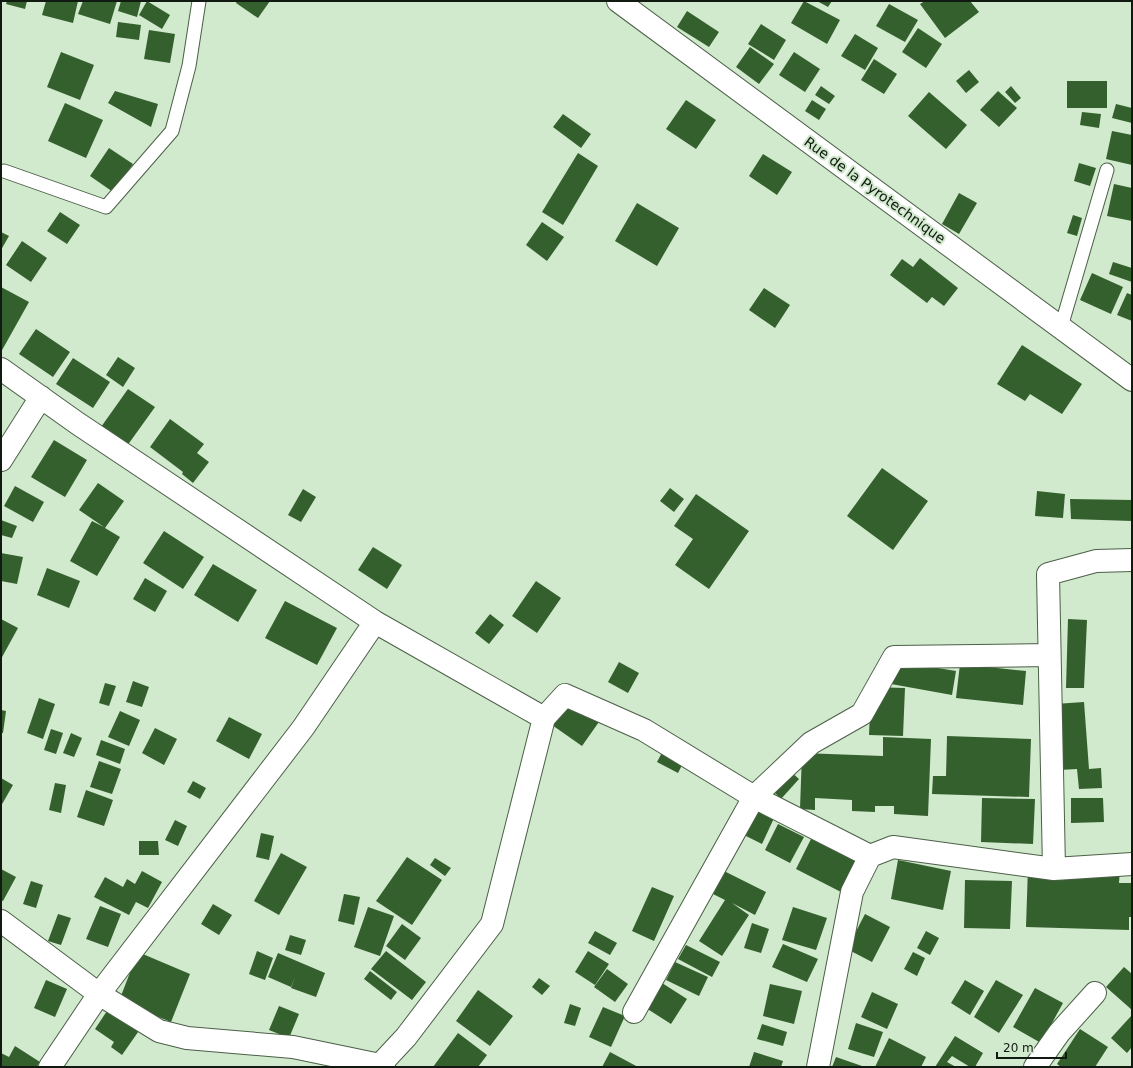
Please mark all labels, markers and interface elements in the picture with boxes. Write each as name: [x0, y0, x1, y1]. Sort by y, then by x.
street label: Rue de la Pyrotechnique: [801, 133, 949, 247]
scale bar: [997, 1034, 1066, 1060]
text: 20 m: [1003, 1041, 1034, 1055]

